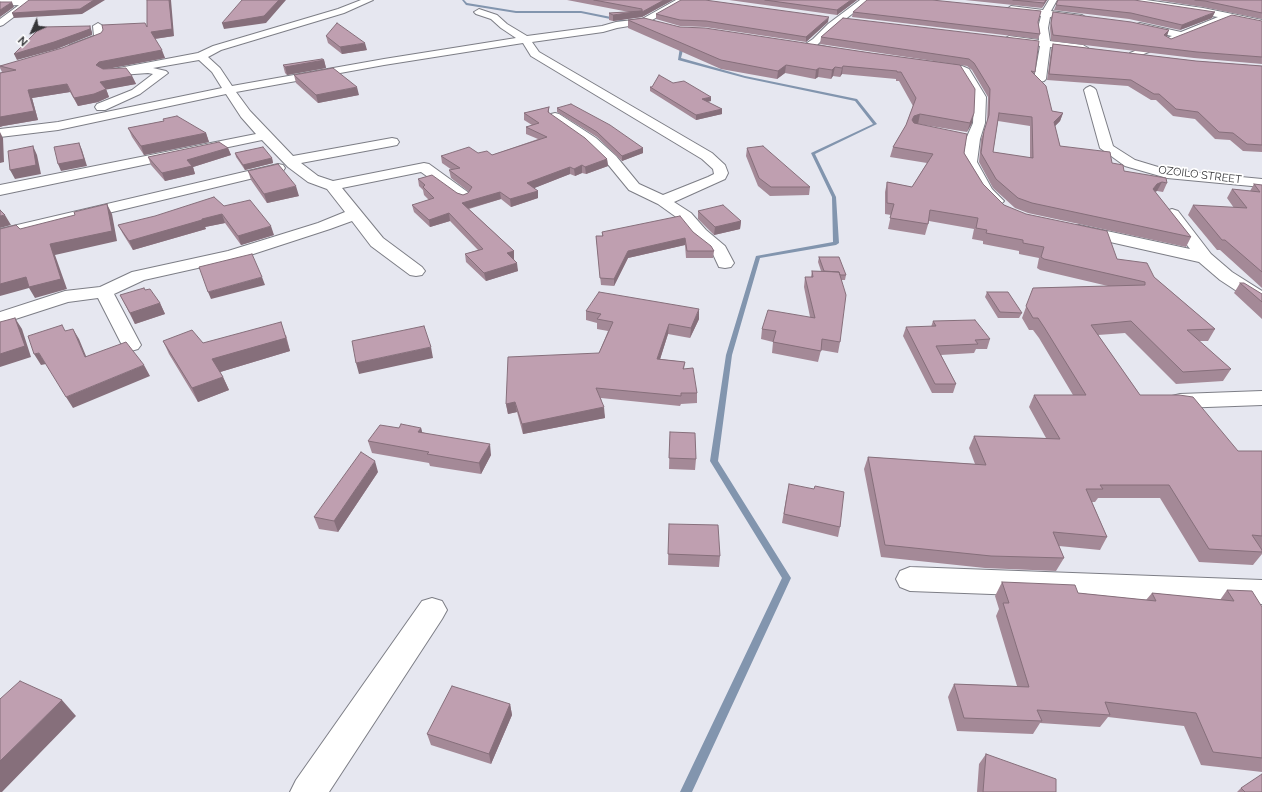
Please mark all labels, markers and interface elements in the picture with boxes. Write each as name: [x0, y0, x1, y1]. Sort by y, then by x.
north arrow: [12, 12, 52, 52]
text: N: [16, 33, 31, 48]
street label: OZOILO STREET: [1158, 163, 1242, 187]

